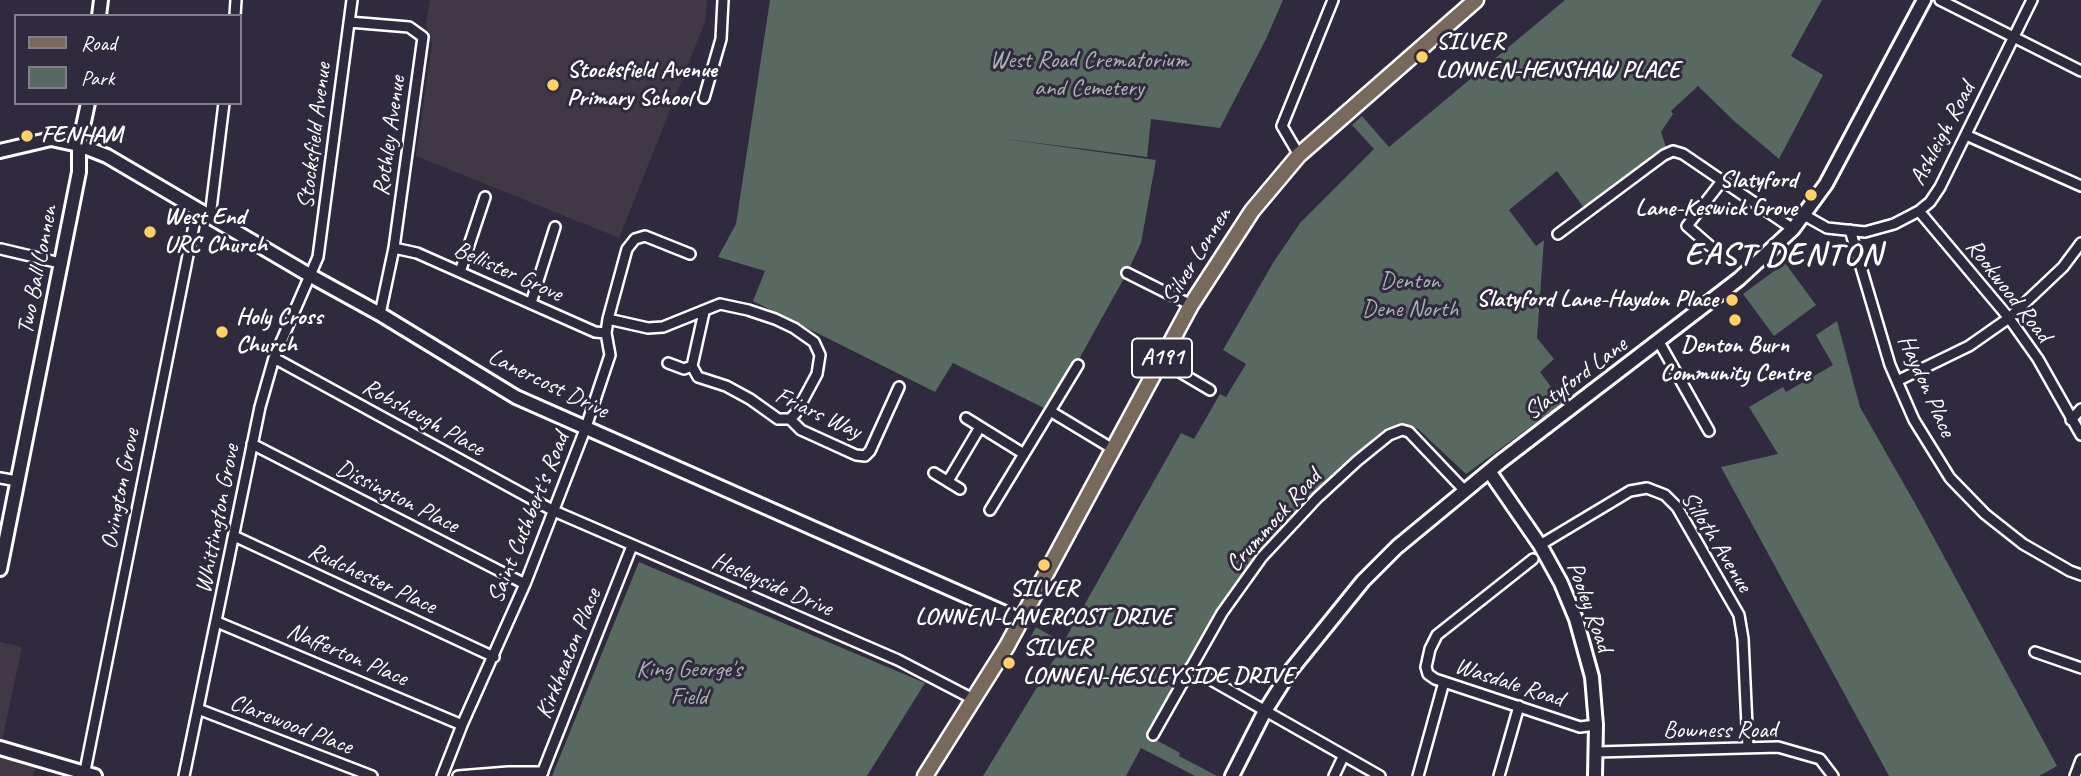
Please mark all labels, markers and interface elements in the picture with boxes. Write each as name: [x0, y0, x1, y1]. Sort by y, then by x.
legend: [14, 14, 242, 105]
place label: SILVER LONNEN-HENSHAW PLACE: [1436, 29, 1680, 85]
text: Road: [81, 30, 116, 56]
park label: West Road Crematorium and Cemetery: [990, 47, 1188, 103]
marker: SILVER LONNEN-HENSHAW PLACE: [1414, 49, 1430, 65]
place label: Stocksfield Avenue Primary School: [567, 57, 717, 113]
street label: Stocksfield Avenue: [292, 61, 338, 211]
text: Park: [81, 65, 114, 91]
street label: Rothley Avenue: [367, 74, 413, 198]
marker: Stocksfield Avenue Primary School: [545, 77, 561, 93]
street label: Ashleigh Road: [1904, 78, 1982, 190]
place label: FENHAM: [41, 122, 122, 150]
marker: FENHAM: [19, 128, 35, 144]
place label: Slatyford Lane-Keswick Grove: [1635, 167, 1797, 223]
marker: Slatyford Lane-Keswick Grove: [1803, 187, 1819, 203]
street label: Silver Lonnen: [1156, 202, 1238, 310]
street label: Two Ball Lonnen: [11, 203, 65, 337]
place label: West End URC Church: [164, 204, 267, 260]
marker: West End URC Church: [142, 224, 158, 240]
street label: Rookwood Road: [1959, 234, 2057, 348]
street label: Bellister Grove: [449, 235, 567, 309]
district label: EAST DENTON: [1686, 237, 1882, 275]
park label: Denton Dene North: [1362, 268, 1458, 324]
place label: Slatyford Lane-Haydon Place: [1476, 286, 1718, 314]
marker: Slatyford Lane-Haydon Place: [1724, 292, 1740, 308]
place label: Holy Cross Church: [236, 304, 322, 360]
marker: Denton Burn Community Centre: [1727, 312, 1743, 328]
marker: Holy Cross Church: [214, 324, 230, 340]
street label: Slatyford Lane: [1519, 331, 1633, 427]
street label: Haydon Place: [1891, 331, 1961, 441]
place label: Denton Burn Community Centre: [1660, 332, 1810, 388]
road number: A191: [1132, 338, 1192, 378]
street label: Lanercost Drive: [483, 342, 613, 426]
street label: Robsheugh Place: [357, 373, 489, 463]
street label: Friars Way: [770, 382, 866, 446]
street label: Ovington Grove: [95, 426, 147, 552]
street label: Saint Cuthbert's Road: [482, 428, 576, 608]
street label: Whittington Grove: [189, 442, 247, 596]
street label: Dissington Place: [331, 454, 463, 540]
street label: Crummock Road: [1220, 464, 1328, 578]
street label: Silloth Avenue: [1674, 486, 1758, 598]
street label: Rudchester Place: [303, 537, 441, 621]
street label: Hesleyside Drive: [707, 547, 837, 623]
marker: SILVER LONNEN-LANERCOST DRIVE: [1036, 557, 1052, 573]
street label: Pooley Road: [1559, 558, 1619, 656]
place label: SILVER LONNEN-LANERCOST DRIVE: [915, 576, 1173, 632]
street label: Kirkheaton Place: [530, 585, 608, 723]
street label: Nafferton Place: [282, 617, 412, 693]
place label: SILVER LONNEN-HESLEYSIDE DRIVE: [1023, 635, 1294, 691]
street label: Wasdale Road: [1451, 652, 1567, 714]
marker: SILVER LONNEN-HESLEYSIDE DRIVE: [1001, 655, 1017, 671]
park label: King George's Field: [636, 656, 742, 712]
street label: Clarewood Place: [226, 688, 356, 762]
street label: Bowness Road: [1663, 717, 1777, 745]

